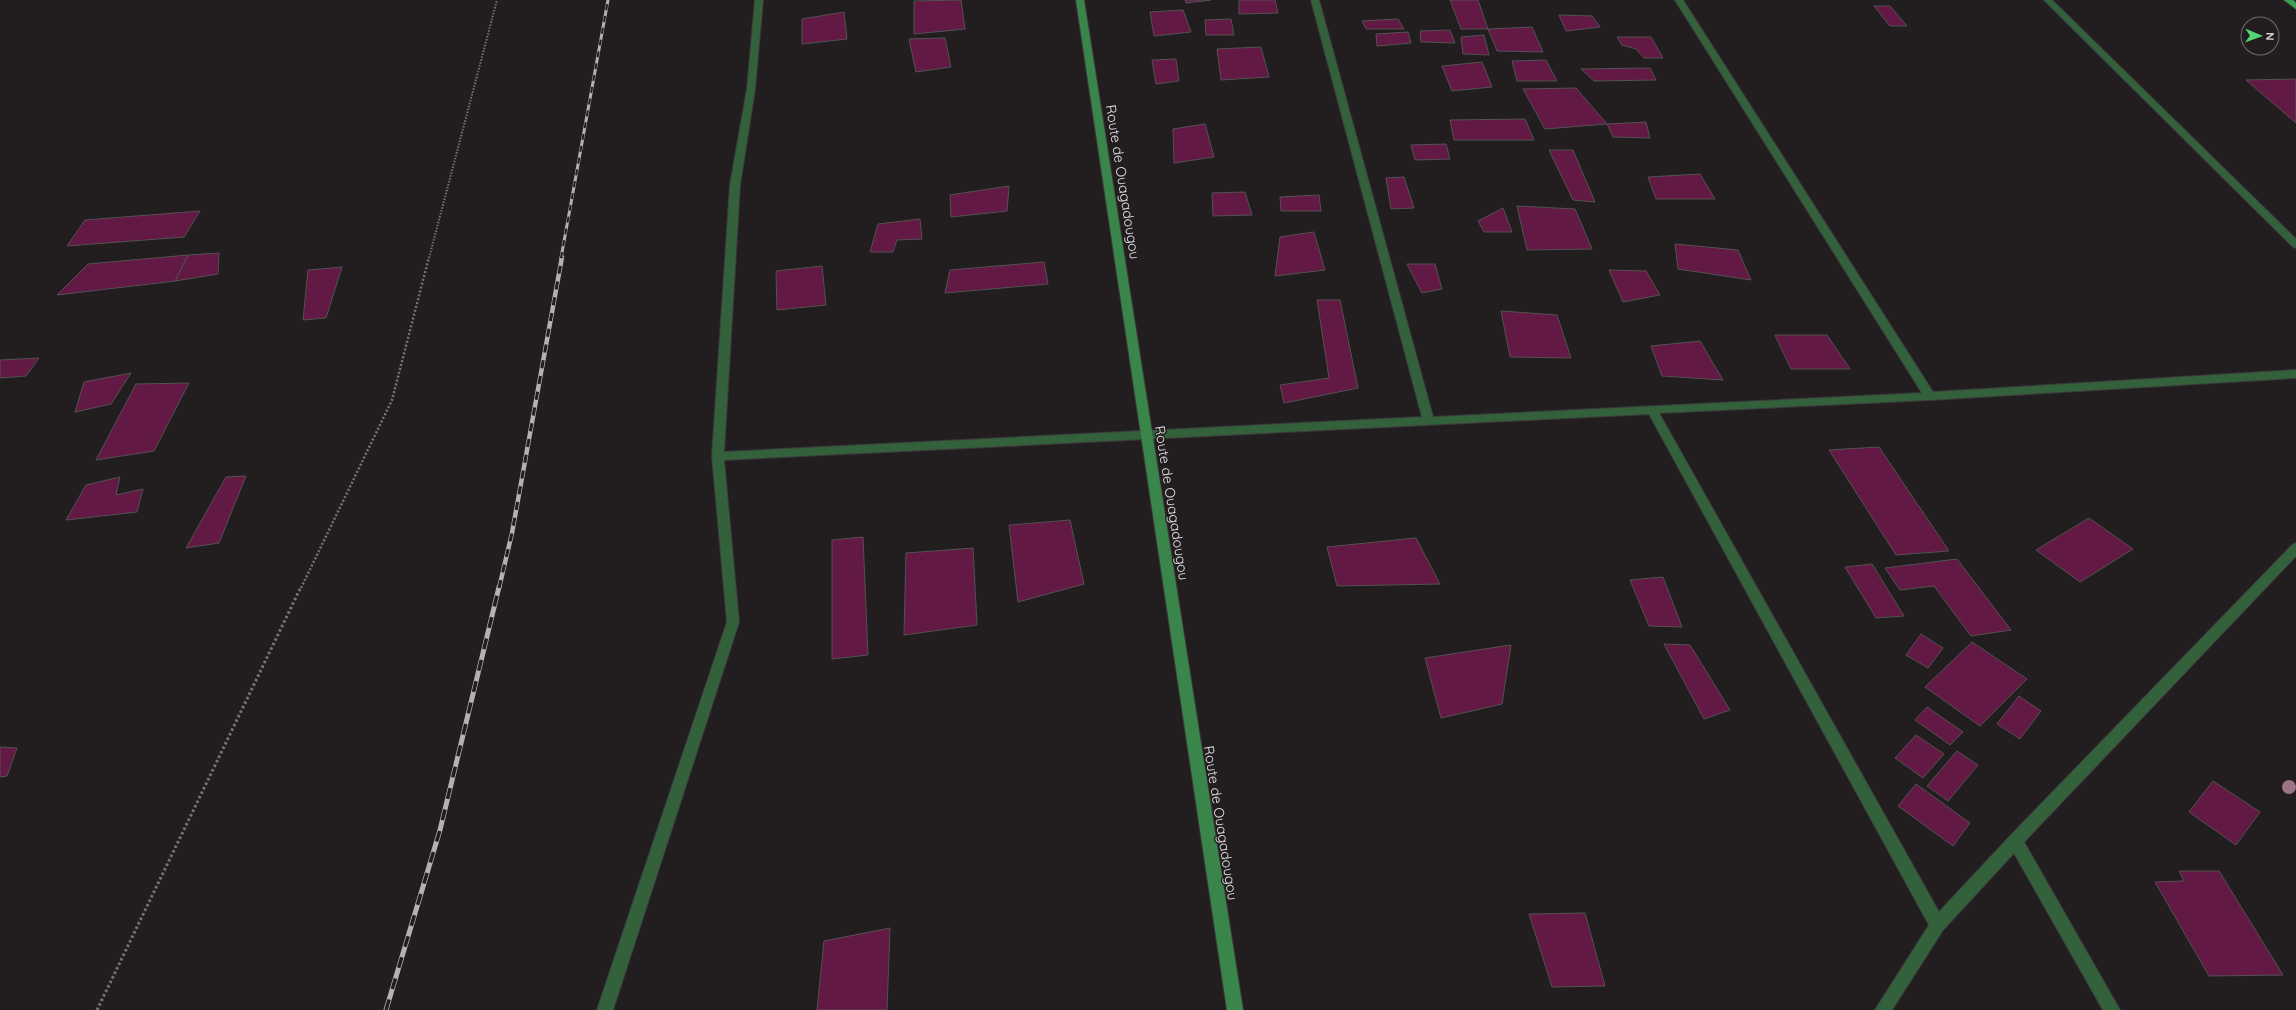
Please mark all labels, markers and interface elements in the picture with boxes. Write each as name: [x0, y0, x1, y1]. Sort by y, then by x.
north arrow: [2240, 16, 2280, 56]
text: N: [2263, 32, 2277, 41]
street label: Route de Ouagadougou: [1102, 103, 1144, 261]
street label: Route de Ouagadougou: [1151, 424, 1193, 582]
street label: Route de Ouagadougou: [1200, 744, 1242, 902]

